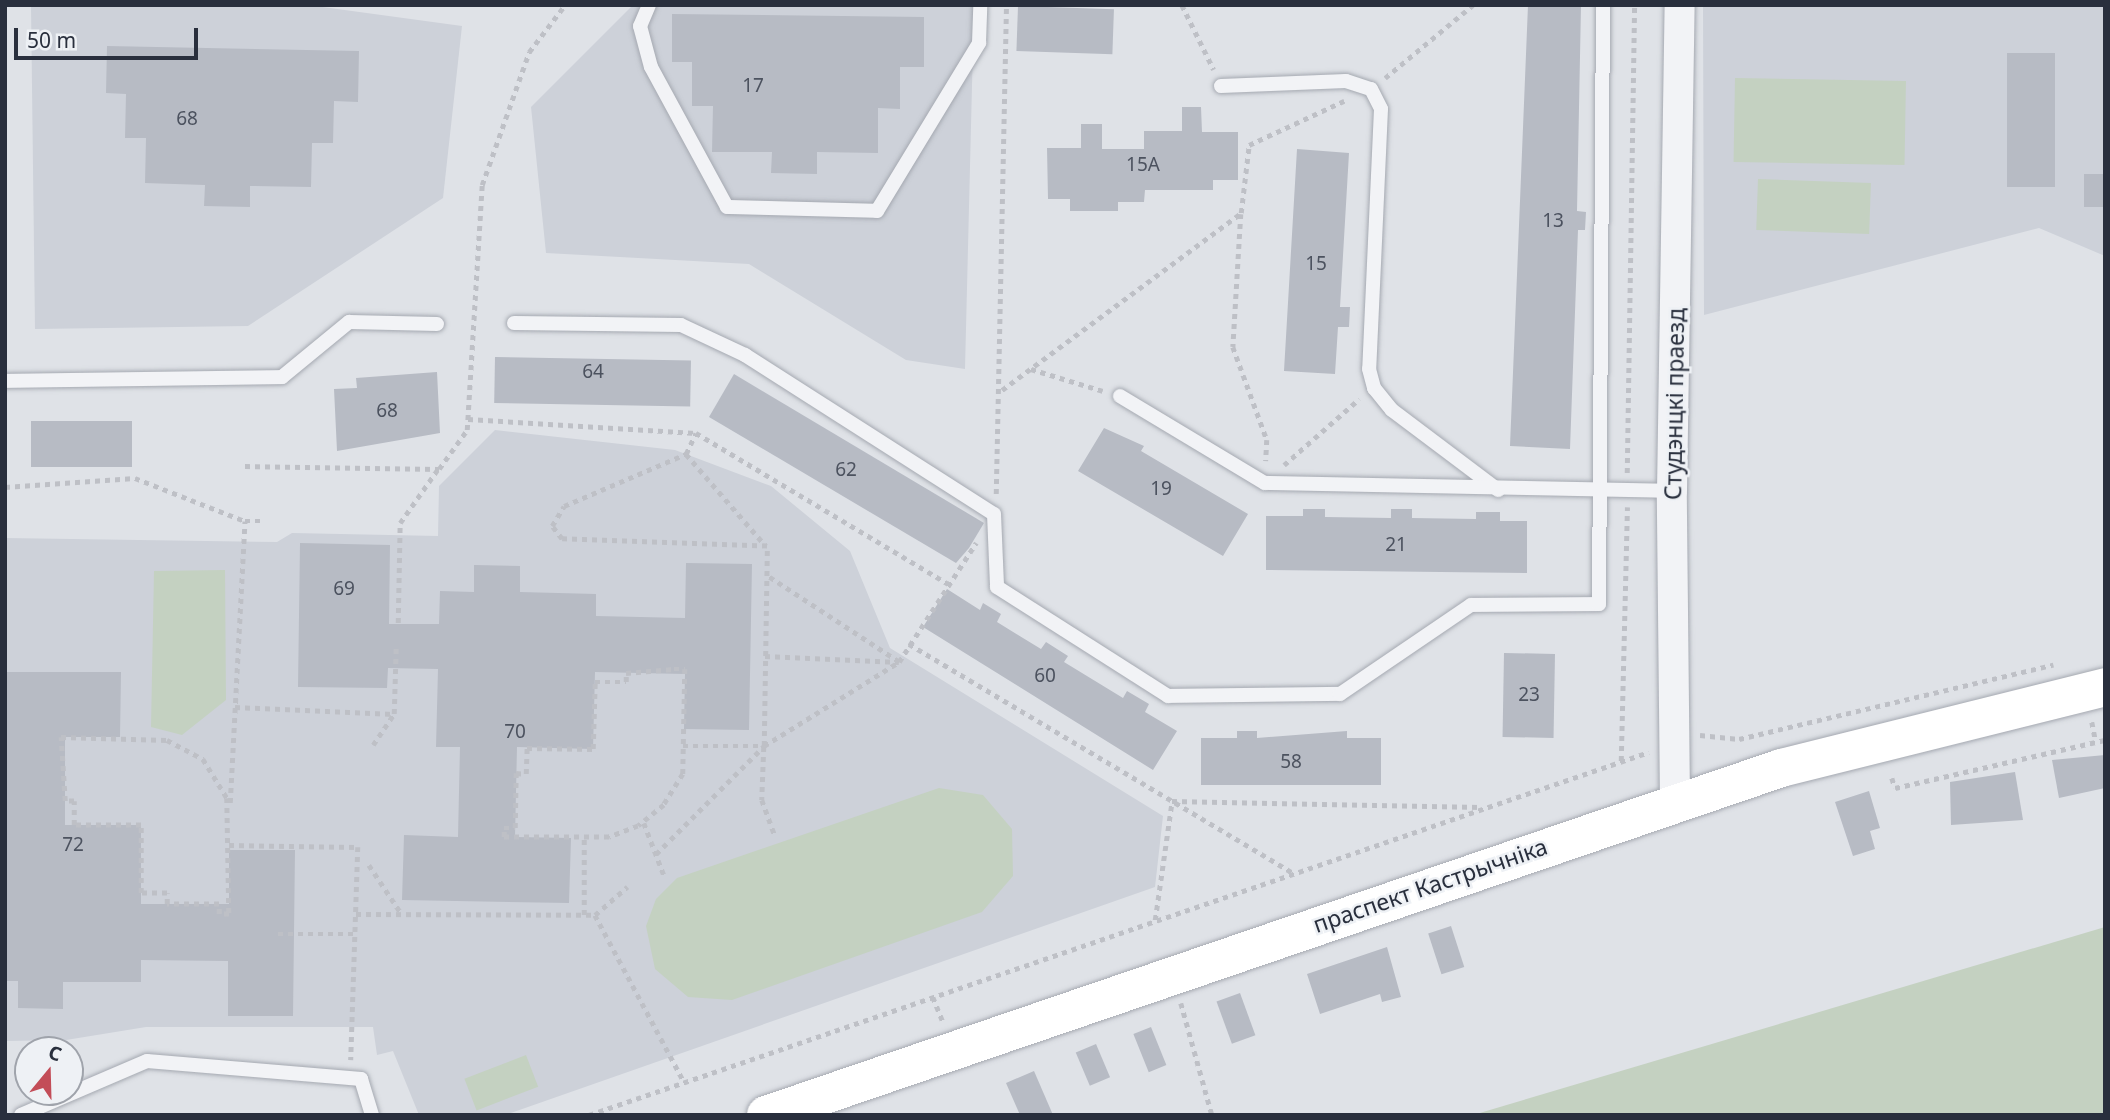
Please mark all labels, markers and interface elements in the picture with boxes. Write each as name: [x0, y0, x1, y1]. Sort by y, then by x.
scale bar: [18, 14, 201, 58]
text: 50 m: [27, 26, 76, 54]
house number: 17: [742, 75, 764, 97]
house number: 68: [176, 108, 198, 130]
house number: 15А: [1126, 154, 1160, 176]
house number: 13: [1542, 210, 1564, 232]
house number: 15: [1305, 253, 1327, 275]
street label: Студэнцкі праезд: [1659, 308, 1689, 500]
house number: 64: [582, 361, 604, 383]
house number: 68: [376, 400, 398, 422]
house number: 62: [835, 459, 857, 481]
house number: 19: [1150, 478, 1172, 500]
house number: 21: [1385, 534, 1407, 556]
house number: 69: [333, 578, 355, 600]
house number: 60: [1034, 665, 1056, 687]
house number: 23: [1518, 684, 1540, 706]
house number: 70: [504, 721, 526, 743]
house number: 58: [1280, 751, 1302, 773]
street label: праспект Кастрычніка: [1309, 832, 1551, 938]
house number: 72: [62, 834, 84, 856]
north arrow: [14, 1036, 84, 1106]
text: С: [45, 1039, 65, 1067]

